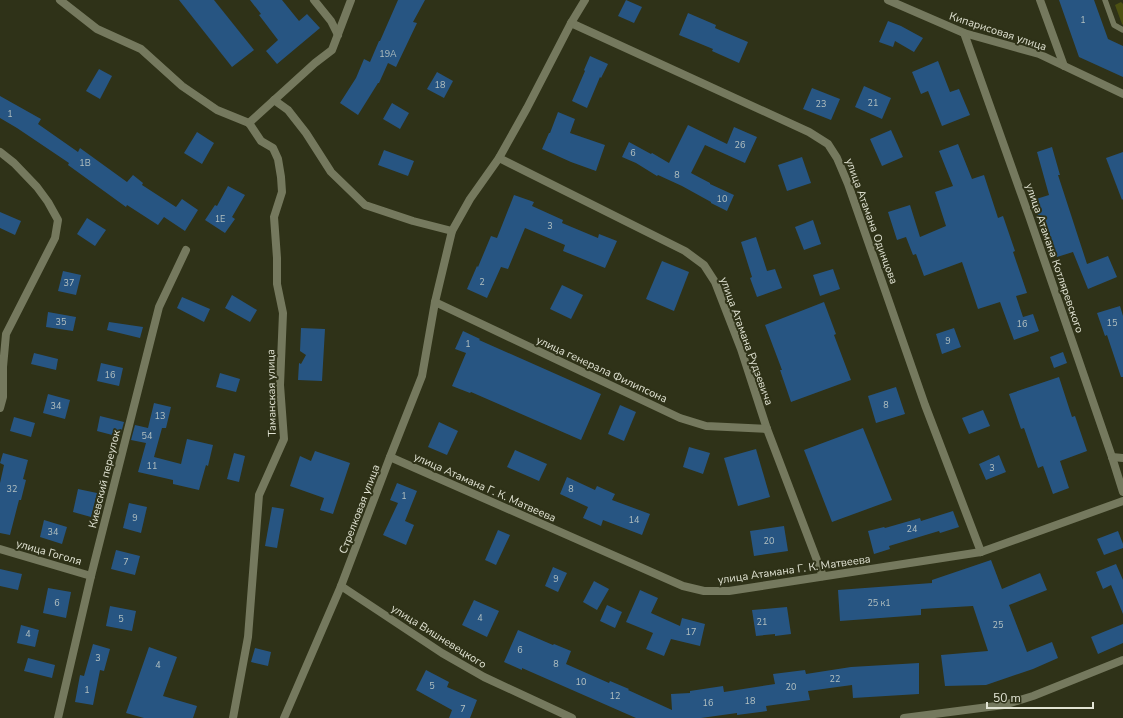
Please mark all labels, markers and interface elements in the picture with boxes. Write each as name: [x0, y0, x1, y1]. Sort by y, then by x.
street label: Кипарисовая улица: [947, 9, 1049, 54]
house number: 1: [1080, 14, 1086, 26]
house number: 19А: [379, 48, 397, 60]
house number: 18: [435, 79, 445, 91]
house number: 21: [868, 97, 878, 109]
house number: 23: [816, 98, 826, 110]
house number: 1: [7, 108, 13, 120]
house number: 26: [735, 139, 745, 151]
house number: 6: [630, 147, 636, 159]
street label: улица Атамана Одинцова: [842, 156, 901, 286]
house number: 1В: [79, 157, 91, 169]
house number: 8: [674, 169, 680, 181]
street label: улица Атамана Котляревского: [1022, 181, 1087, 335]
house number: 10: [717, 193, 727, 205]
house number: 1Е: [215, 213, 225, 225]
house number: 3: [547, 220, 553, 232]
street label: улица Атамана Рудзевича: [716, 275, 777, 407]
house number: 2: [479, 276, 485, 288]
house number: 37: [64, 277, 74, 289]
house number: 35: [56, 316, 66, 328]
house number: 15: [1107, 317, 1117, 329]
house number: 16: [1017, 318, 1027, 330]
street label: улица генерала Филипсона: [534, 332, 670, 406]
house number: 9: [945, 335, 951, 347]
house number: 1: [465, 338, 471, 350]
street label: Таманская улица: [263, 349, 280, 437]
house number: 16: [105, 369, 115, 381]
house number: 8: [883, 399, 889, 411]
house number: 34: [51, 400, 62, 412]
house number: 13: [155, 410, 165, 422]
street label: Киевский переулок: [85, 428, 124, 530]
house number: 54: [142, 430, 153, 442]
street label: улица Атамана Г. К. Матвеева: [411, 449, 558, 526]
house number: 11: [147, 460, 157, 472]
street label: Стрелковая улица: [336, 462, 383, 556]
house number: 3: [989, 462, 995, 474]
house number: 32: [7, 483, 17, 495]
house number: 8: [568, 483, 574, 495]
house number: 1: [401, 490, 407, 502]
house number: 9: [132, 512, 138, 524]
house number: 14: [629, 514, 640, 526]
house number: 24: [907, 523, 918, 535]
house number: 34: [48, 526, 59, 538]
house number: 20: [764, 535, 774, 547]
street label: улица Гоголя: [14, 536, 83, 569]
street label: улица Атамана Г. К. Матвеева: [717, 551, 872, 588]
house number: 7: [123, 556, 129, 568]
house number: 9: [553, 573, 559, 585]
house number: 6: [54, 597, 60, 609]
house number: 25 к1: [867, 597, 891, 609]
street label: улица Вишневецкого: [388, 601, 489, 672]
house number: 4: [477, 612, 483, 624]
house number: 5: [118, 613, 124, 625]
house number: 21: [757, 616, 767, 628]
house number: 25: [993, 619, 1003, 631]
house number: 17: [686, 626, 696, 638]
house number: 4: [25, 628, 31, 640]
house number: 6: [517, 644, 523, 656]
house number: 3: [95, 652, 101, 664]
house number: 8: [553, 658, 559, 670]
house number: 4: [155, 659, 161, 671]
house number: 22: [830, 673, 840, 685]
house number: 10: [576, 676, 586, 688]
house number: 5: [429, 680, 435, 692]
house number: 20: [786, 681, 796, 693]
house number: 1: [84, 684, 90, 696]
scale bar: [987, 684, 1093, 710]
house number: 12: [610, 690, 620, 702]
text: 50 m: [993, 690, 1021, 706]
house number: 18: [745, 695, 755, 707]
house number: 16: [703, 697, 713, 709]
house number: 7: [460, 703, 466, 715]

